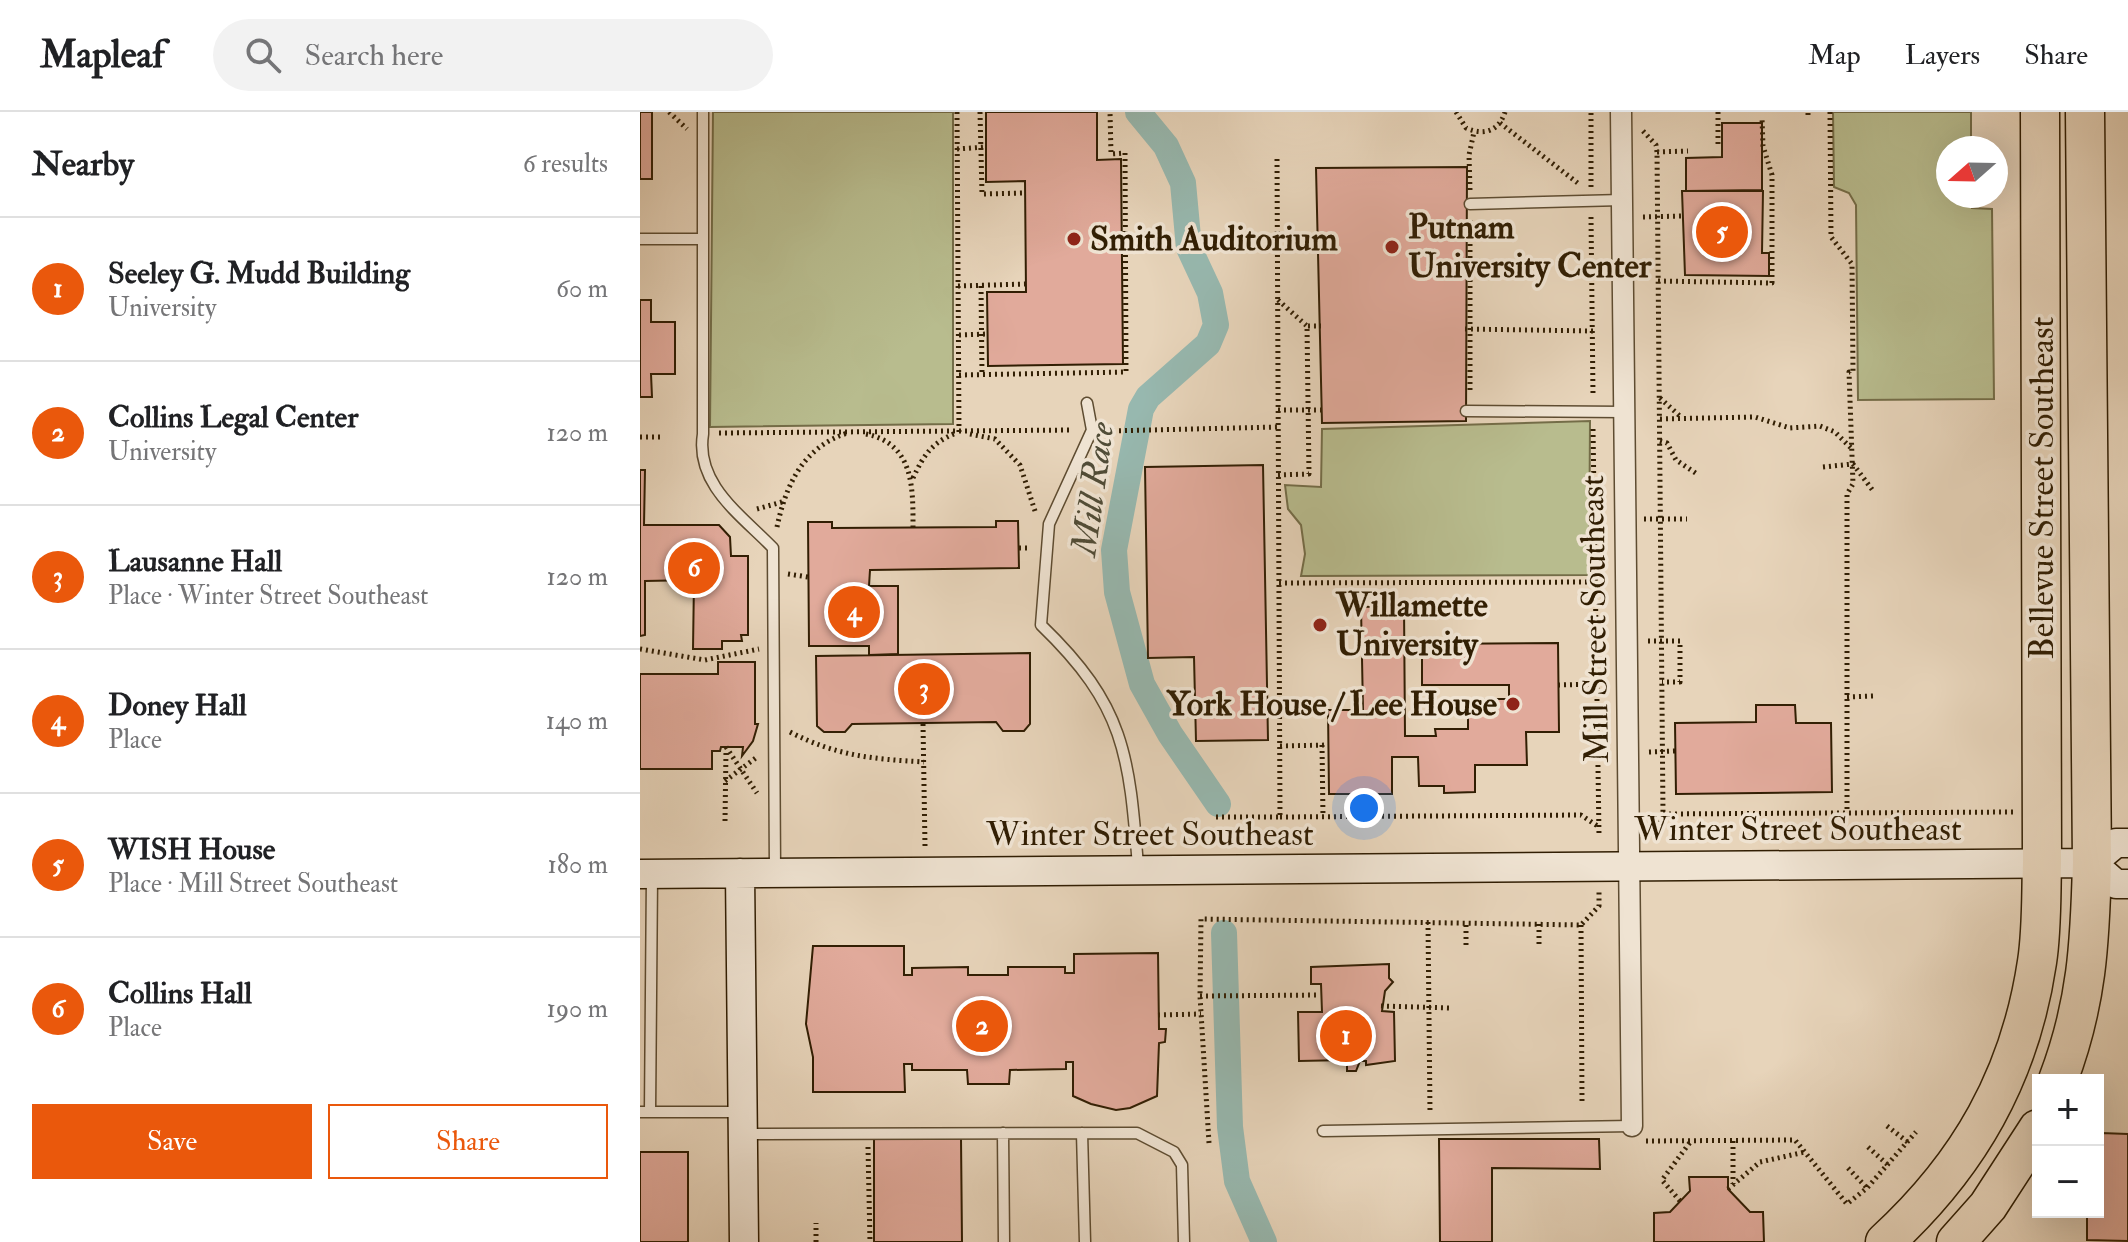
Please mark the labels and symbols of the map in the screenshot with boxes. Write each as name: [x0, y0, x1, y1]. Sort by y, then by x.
north arrow: [1936, 136, 2008, 208]
pin: 5: [1696, 202, 1748, 262]
place label: Putnam University Center: [1408, 206, 1653, 288]
place label: Smith Auditorium: [1090, 218, 1338, 261]
marker: Smith Auditorium: [1065, 230, 1083, 248]
marker: Putnam University Center: [1383, 238, 1401, 256]
street label: Bellevue Street Southeast: [2021, 316, 2064, 660]
water label: Mill Race: [1061, 418, 1125, 561]
street label: Mill Street Southeast: [1571, 475, 1619, 763]
pin: 6: [668, 538, 720, 598]
pin: 4: [828, 582, 880, 642]
place label: Willamette University: [1335, 584, 1489, 666]
marker: Willamette University: [1311, 616, 1329, 634]
pin: 3: [898, 659, 950, 719]
place label: York House / Lee House: [1166, 683, 1498, 726]
marker: York House / Lee House: [1504, 695, 1522, 713]
your location: [1344, 788, 1384, 828]
street label: Winter Street Southeast: [1633, 808, 1962, 851]
street label: Winter Street Southeast: [985, 813, 1314, 856]
pin: 2: [956, 996, 1008, 1056]
pin: 1: [1320, 1006, 1372, 1066]

